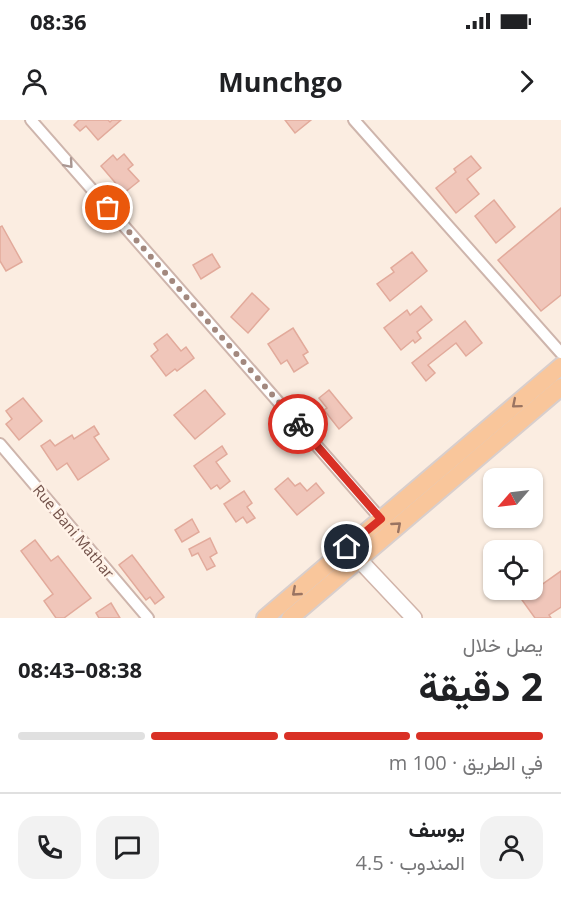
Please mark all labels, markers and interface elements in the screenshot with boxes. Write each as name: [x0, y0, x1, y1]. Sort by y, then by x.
text: 08:36: [30, 6, 87, 36]
text: Munchgo: [218, 63, 343, 100]
icon: person: [18, 65, 51, 98]
icon: forward: [510, 65, 543, 98]
one-way arrow: [62, 157, 73, 168]
pin: [82, 182, 133, 233]
icon: bag: [91, 191, 124, 224]
courier: [268, 394, 328, 454]
one-way arrow: [512, 397, 523, 408]
icon: bike: [282, 408, 315, 441]
north arrow: [483, 468, 543, 528]
map controls: [483, 468, 543, 600]
street label: Rue Bani Mathar: [29, 480, 119, 582]
pin: [321, 521, 372, 572]
one-way arrow: [390, 522, 401, 533]
icon: home: [330, 530, 363, 563]
button: locate: [483, 540, 543, 600]
one-way arrow: [292, 585, 303, 596]
text: يصل خلال: [463, 631, 543, 658]
text: 08:38–08:43: [18, 654, 142, 684]
text: 2 دقيقة: [419, 659, 543, 712]
text: في الطريق · 100 m: [389, 749, 543, 776]
text: يوسف: [409, 813, 465, 843]
button: phone: [18, 816, 81, 879]
button: chat: [96, 816, 159, 879]
button: person: [480, 816, 543, 879]
text: المندوب · 4.5: [356, 849, 465, 876]

